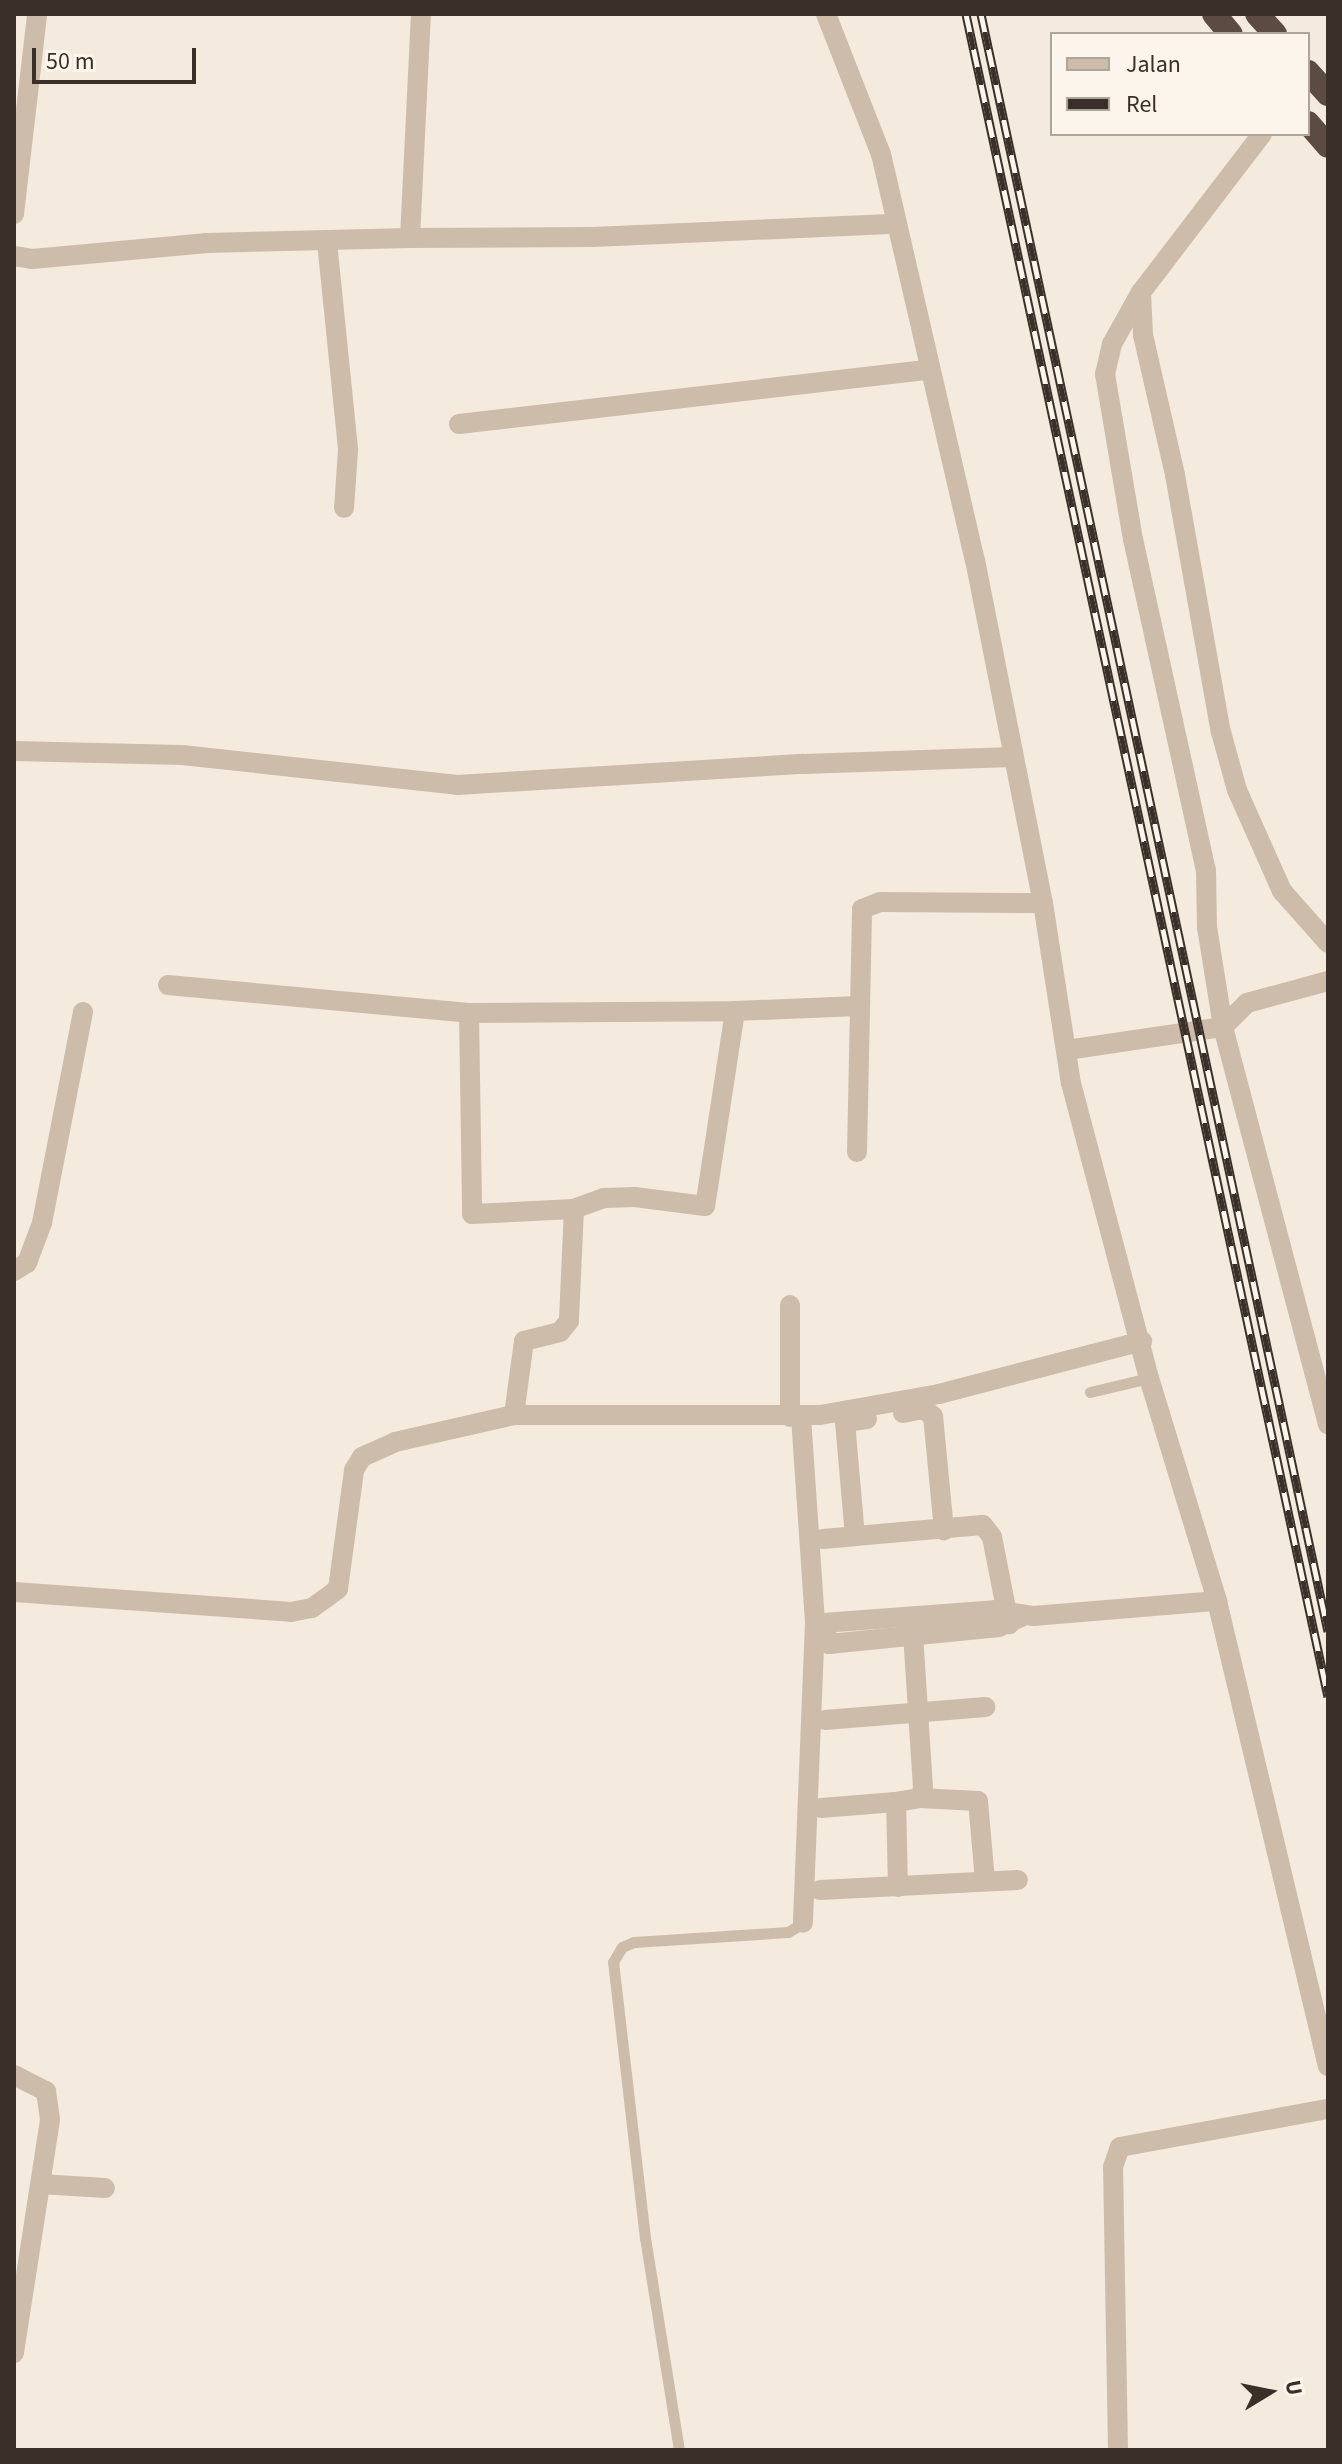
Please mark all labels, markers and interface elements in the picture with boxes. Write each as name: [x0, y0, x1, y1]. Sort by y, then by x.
scale bar: [36, 32, 200, 82]
legend: [1050, 32, 1310, 136]
text: 50 m: [46, 44, 95, 79]
text: Jalan: [1126, 47, 1181, 82]
text: Rel: [1126, 87, 1157, 122]
north arrow: [1230, 2352, 1310, 2432]
text: U: [1277, 2378, 1311, 2398]

